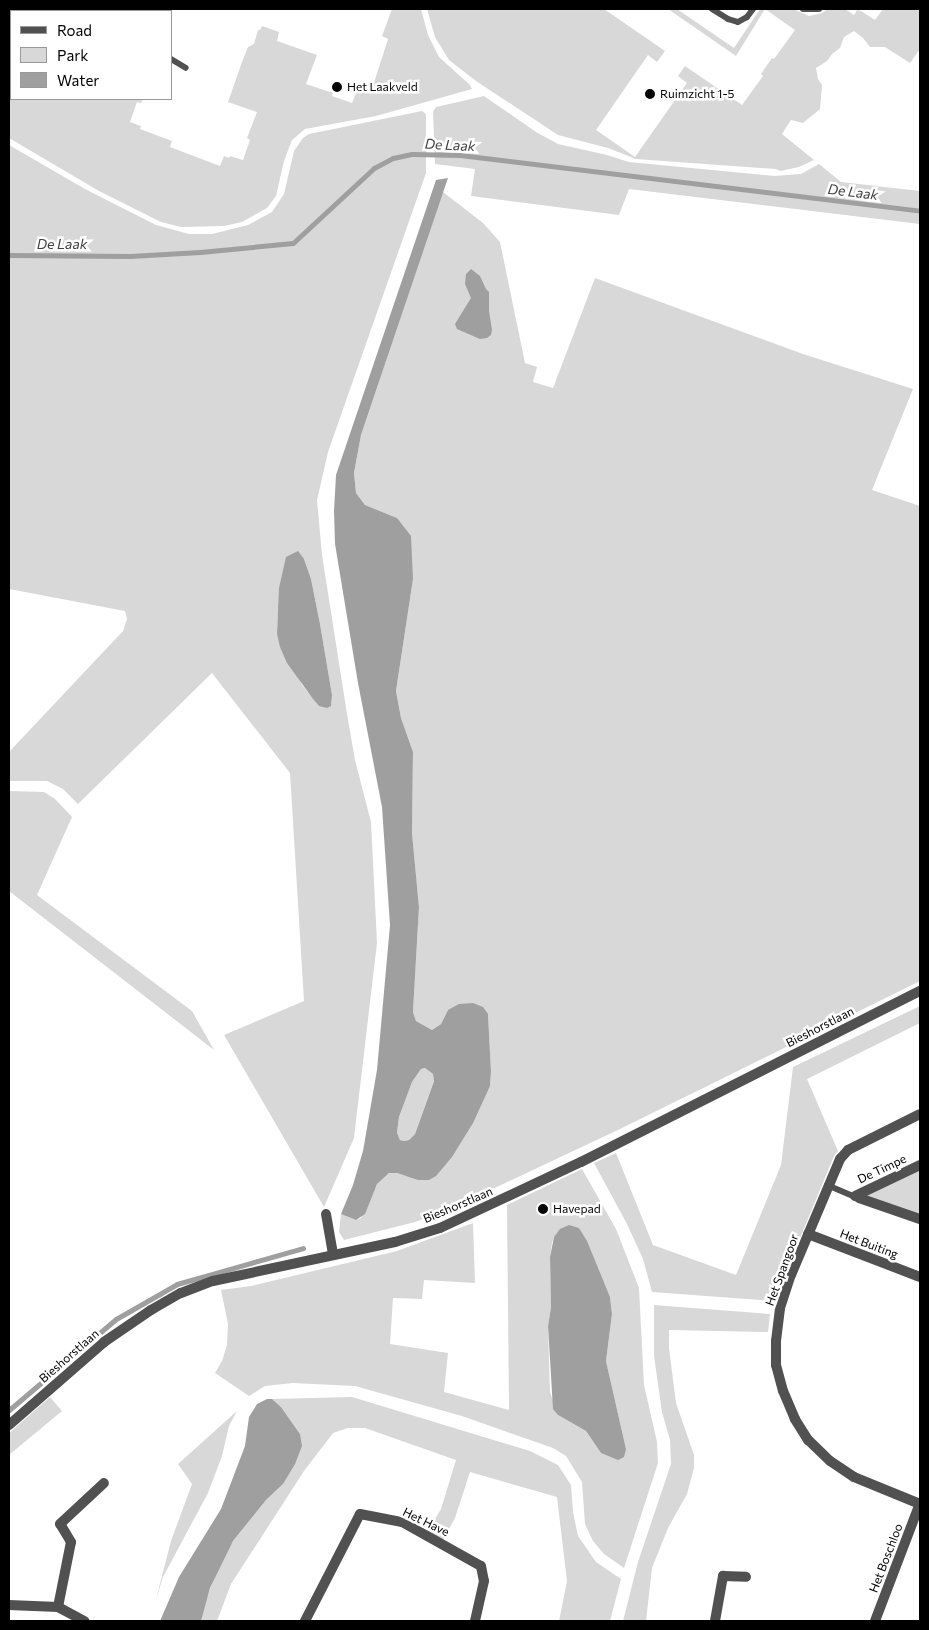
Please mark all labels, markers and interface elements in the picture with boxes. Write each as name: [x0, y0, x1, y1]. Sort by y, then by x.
legend: [10, 10, 172, 100]
text: Road: [57, 21, 92, 39]
text: Park: [57, 46, 88, 64]
text: Water: [57, 71, 99, 89]
place label: Het Laakveld: [347, 80, 418, 94]
marker: Het Laakveld: [331, 81, 343, 93]
place label: Ruimzicht 1-5: [660, 87, 734, 101]
marker: Ruimzicht 1-5: [644, 88, 656, 100]
water label: De Laak: [424, 135, 476, 155]
water label: De Laak: [827, 181, 879, 203]
water label: De Laak: [37, 236, 87, 252]
street label: Bieshorstlaan: [784, 1004, 856, 1050]
street label: De Timpe: [855, 1151, 909, 1187]
street label: Bieshorstlaan: [421, 1184, 495, 1226]
place label: Havepad: [553, 1202, 601, 1216]
marker: Havepad: [537, 1203, 549, 1215]
street label: Het Buiting: [838, 1226, 900, 1262]
street label: Het Spangoor: [762, 1232, 802, 1308]
street label: Bieshorstlaan: [36, 1326, 102, 1386]
street label: Het Have: [400, 1505, 452, 1539]
street label: Het Boschloo: [866, 1521, 906, 1595]

